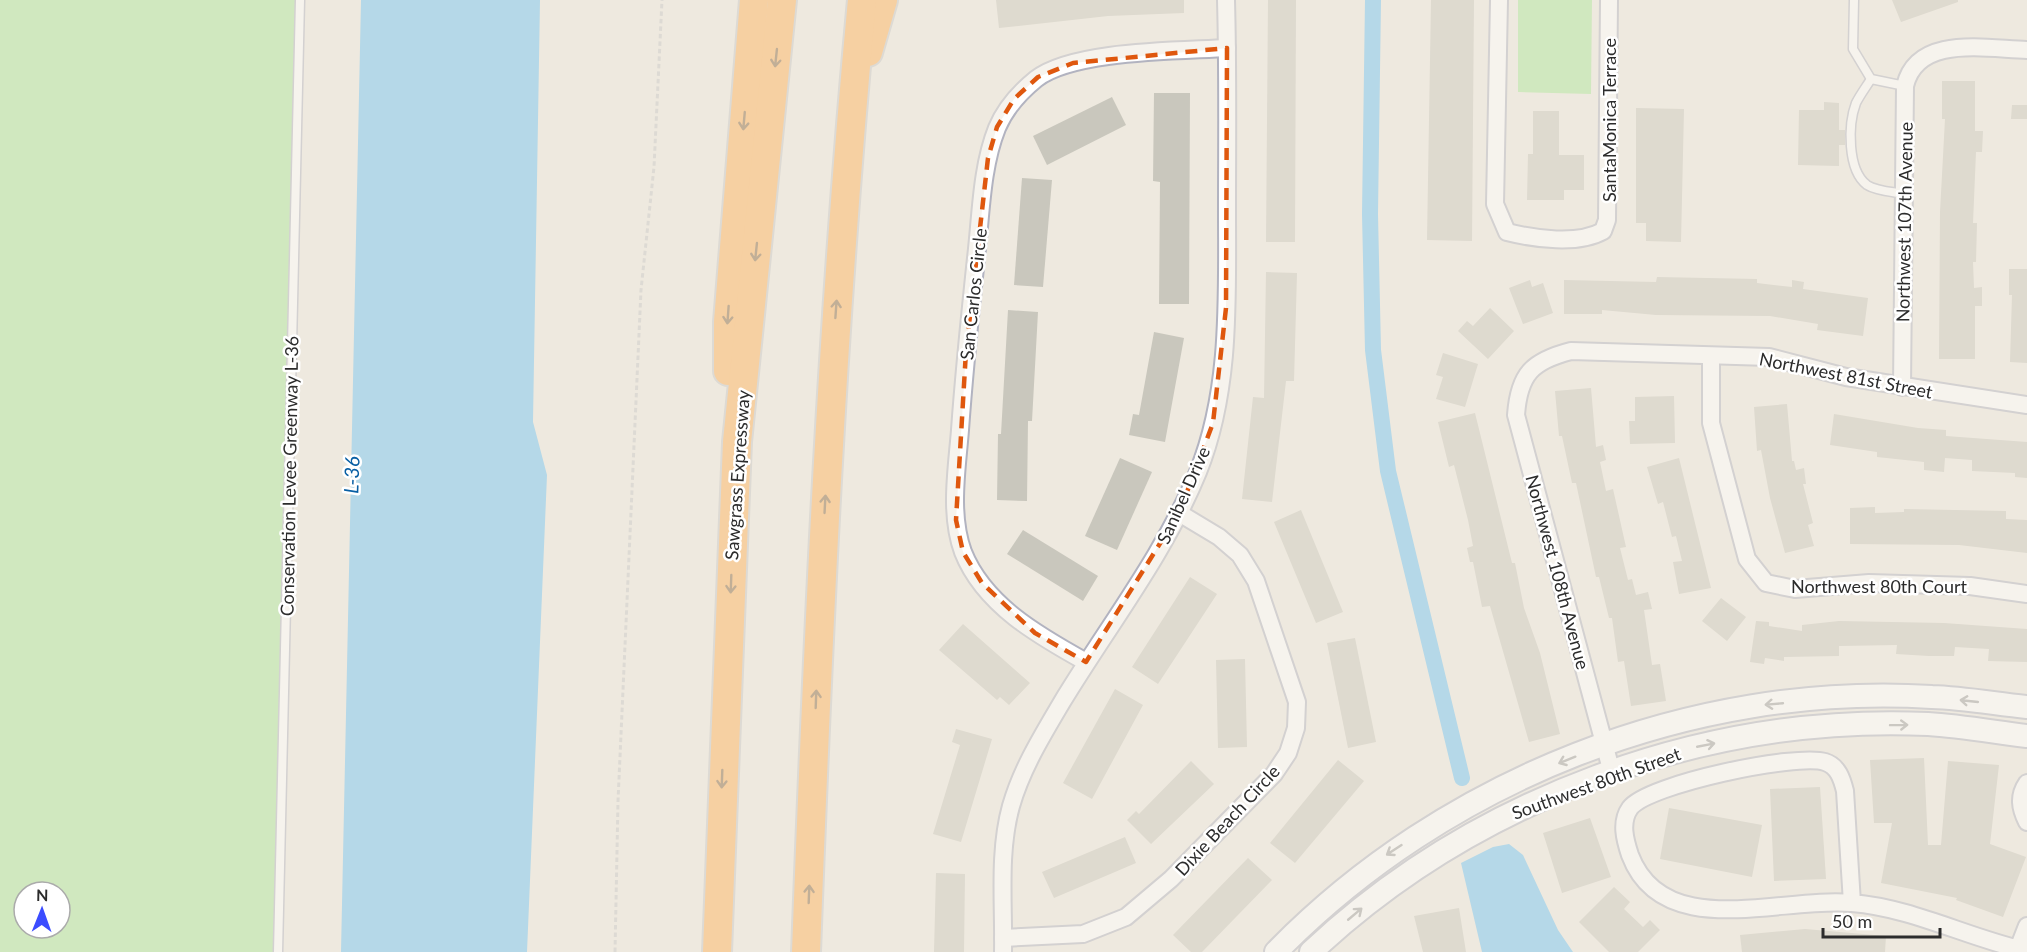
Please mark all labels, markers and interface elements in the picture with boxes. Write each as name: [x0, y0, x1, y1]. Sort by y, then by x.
street label: SantaMonica Terrace: [1598, 38, 1620, 202]
one-way arrow: [770, 48, 781, 68]
one-way arrow: [738, 111, 749, 131]
street label: Northwest 107th Avenue: [1891, 122, 1917, 322]
street label: San Carlos Circle: [955, 227, 991, 361]
one-way arrow: [750, 242, 761, 262]
one-way arrow: [831, 300, 842, 320]
one-way arrow: [723, 305, 734, 325]
street label: Conservation Levee Greenway L-36: [276, 336, 302, 616]
street label: Northwest 81st Street: [1757, 347, 1935, 403]
street label: Sawgrass Expressway: [720, 389, 754, 561]
street label: Sanibel Drive: [1152, 443, 1214, 547]
water label: L-36: [338, 456, 364, 494]
street label: Northwest 108th Avenue: [1521, 472, 1595, 672]
one-way arrow: [819, 494, 830, 514]
one-way arrow: [725, 574, 736, 593]
street label: Northwest 80th Court: [1791, 575, 1968, 597]
one-way arrow: [811, 689, 822, 709]
one-way arrow: [1959, 695, 1979, 706]
one-way arrow: [1765, 699, 1785, 710]
one-way arrow: [1888, 719, 1908, 730]
one-way arrow: [1695, 739, 1715, 750]
street label: Southwest 80th Street: [1509, 742, 1684, 824]
one-way arrow: [1558, 755, 1576, 766]
street label: Dixie Beach Circle: [1170, 760, 1284, 880]
one-way arrow: [717, 768, 728, 788]
one-way arrow: [1386, 845, 1403, 857]
north arrow: [12, 880, 72, 940]
one-way arrow: [803, 884, 814, 904]
text: N: [36, 885, 49, 904]
scale bar: [1823, 901, 1940, 939]
one-way arrow: [1347, 907, 1363, 920]
text: 50 m: [1832, 910, 1872, 932]

